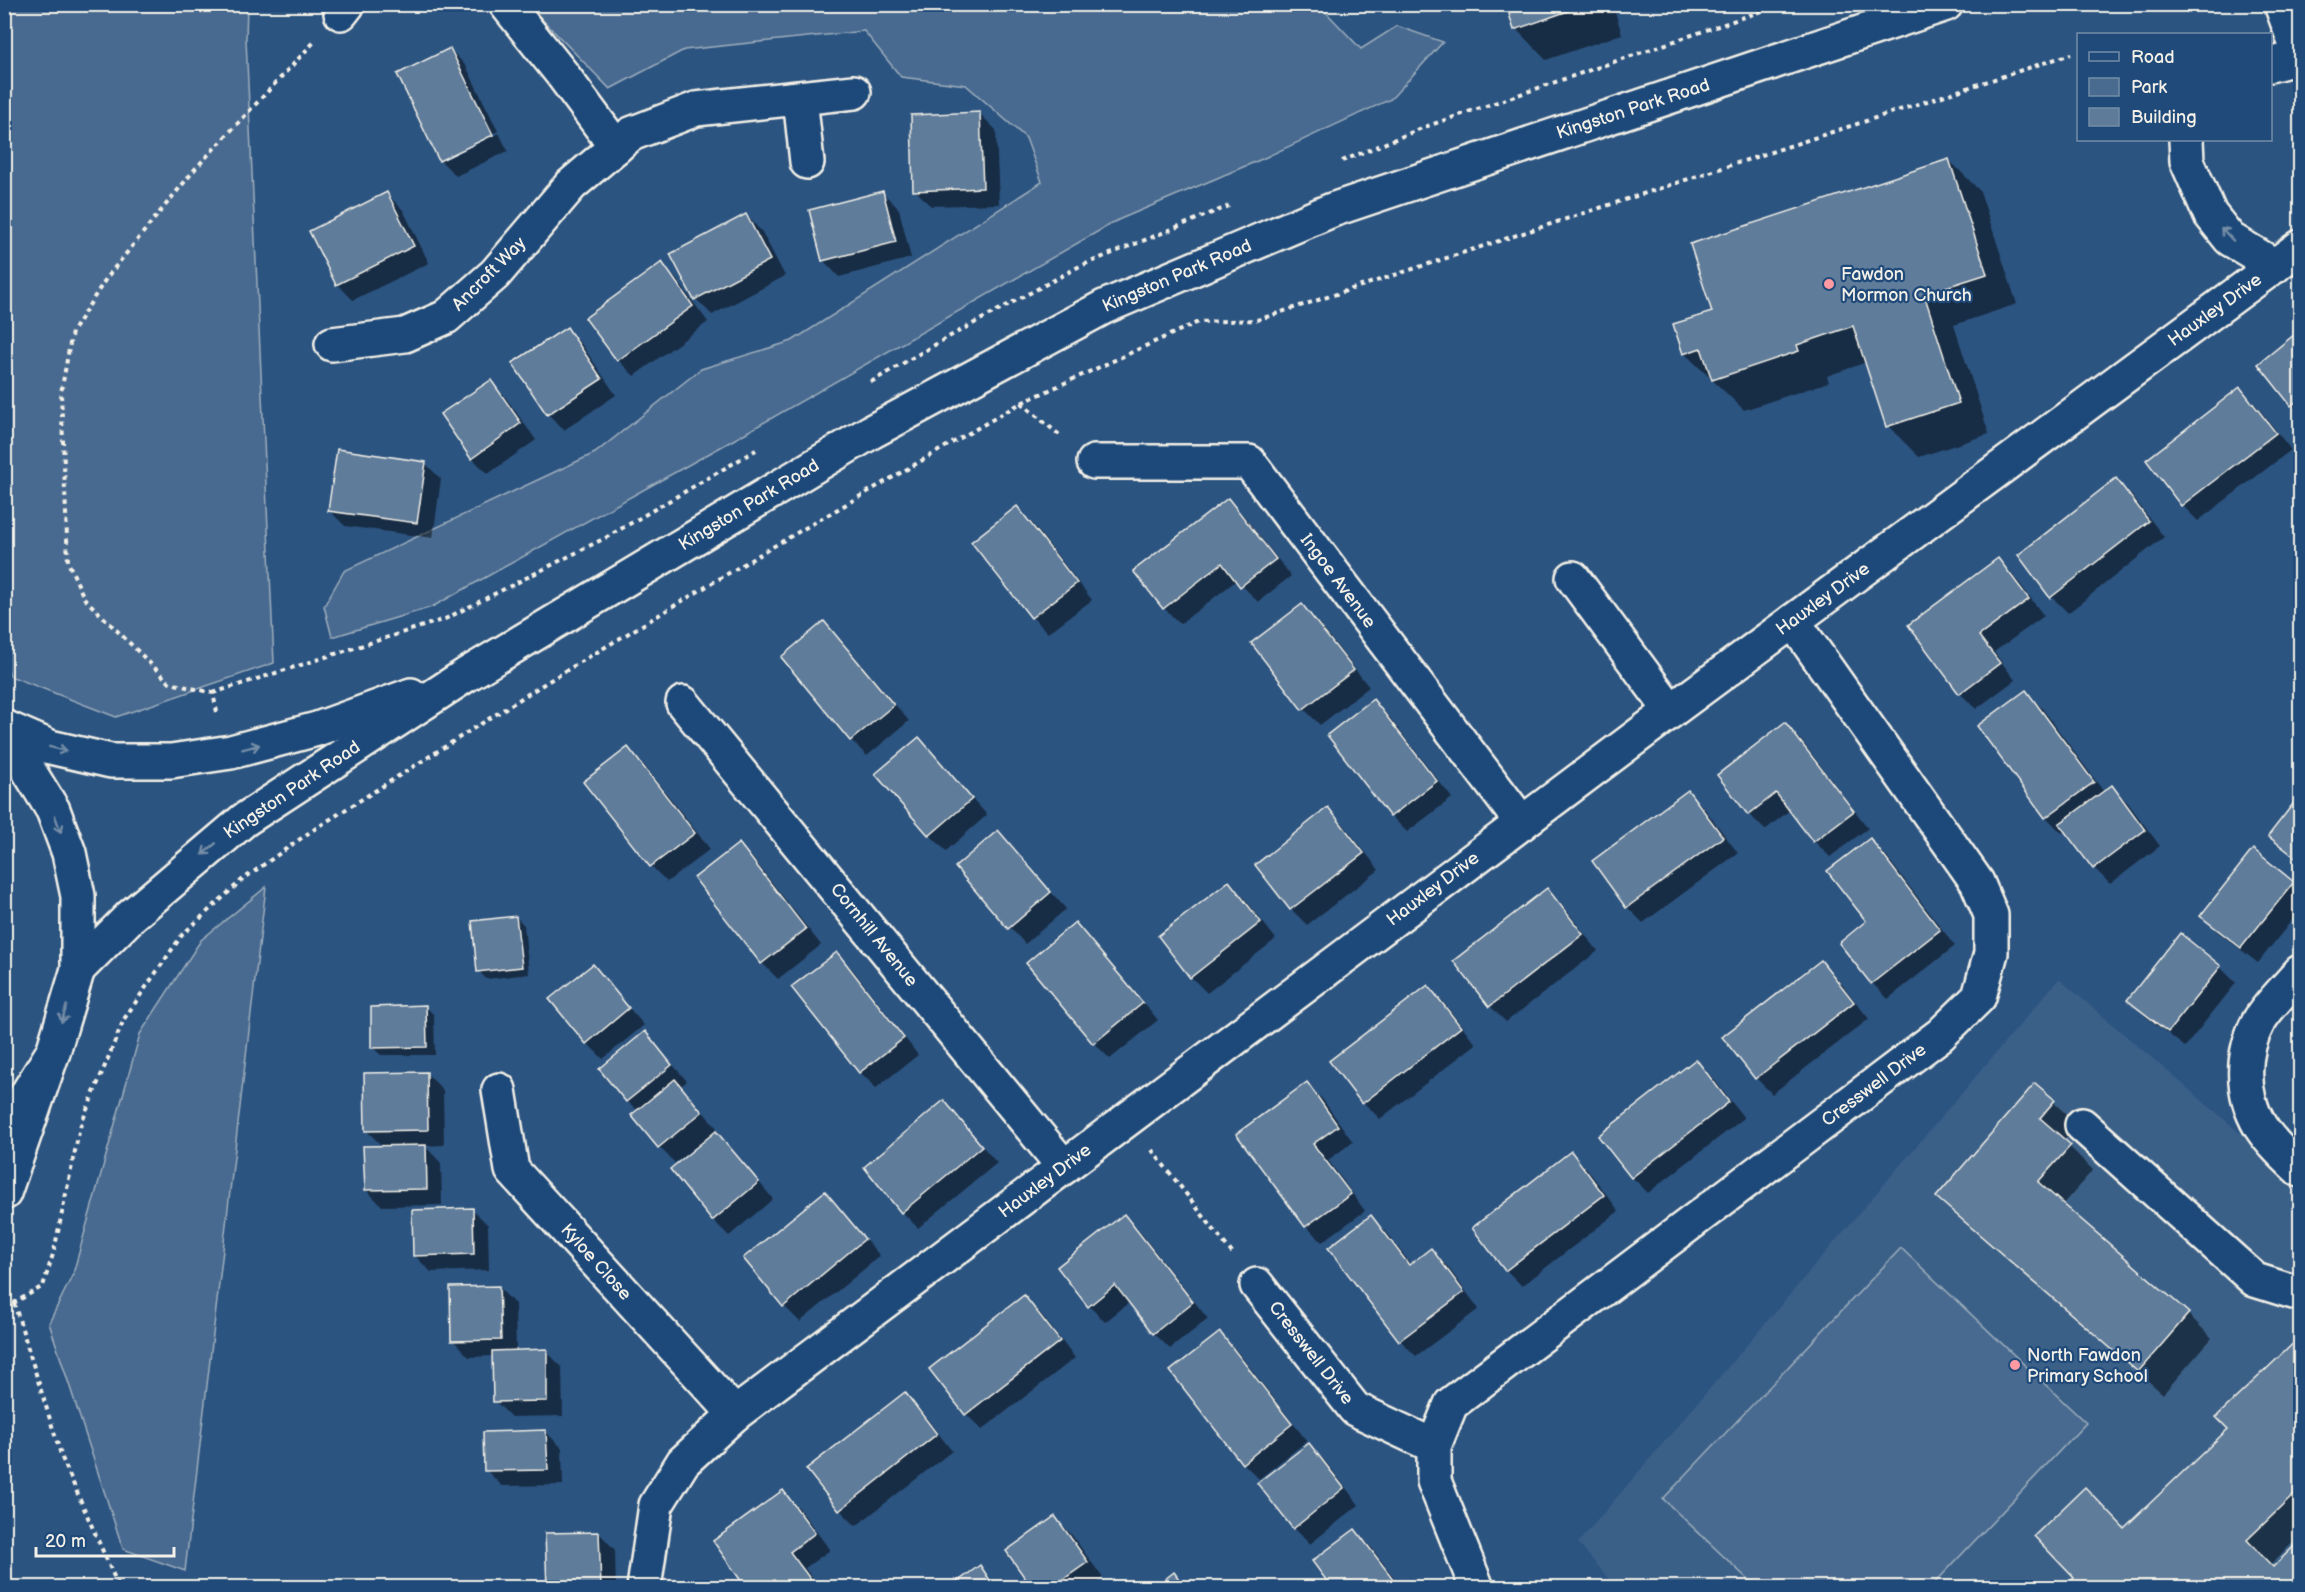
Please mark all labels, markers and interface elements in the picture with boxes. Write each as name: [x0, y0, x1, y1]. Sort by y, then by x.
legend: [2077, 33, 2272, 141]
text: Road: [2131, 47, 2175, 68]
street label: Kingston Park Road: [1554, 74, 1712, 144]
text: Park: [2131, 77, 2167, 98]
text: Building: [2131, 107, 2197, 128]
one-way arrow: [2220, 226, 2234, 241]
street label: Ancroft Way: [448, 232, 531, 315]
street label: Kingston Park Road: [1099, 235, 1255, 317]
place label: Fawdon Mormon Church: [1841, 264, 1972, 306]
street label: Hauxley Drive: [2164, 269, 2266, 351]
marker: Fawdon Mormon Church: [1822, 277, 1836, 291]
street label: Kingston Park Road: [675, 455, 823, 555]
street label: Ingoe Avenue: [1296, 530, 1380, 632]
street label: Hauxley Drive: [1772, 558, 1874, 640]
street label: Kingston Park Road: [220, 737, 364, 843]
one-way arrow: [241, 741, 260, 752]
one-way arrow: [49, 743, 68, 755]
one-way arrow: [54, 814, 65, 833]
one-way arrow: [202, 842, 217, 856]
street label: Hauxley Drive: [1383, 847, 1484, 931]
street label: Cornhill Avenue: [826, 879, 922, 991]
one-way arrow: [58, 1004, 69, 1023]
street label: Cresswell Drive: [1818, 1039, 1931, 1131]
street label: Hauxley Drive: [995, 1139, 1096, 1223]
street label: Kyloe Close: [556, 1219, 636, 1305]
street label: Cresswell Drive: [1264, 1297, 1358, 1409]
place label: North Fawdon Primary School: [2027, 1345, 2148, 1387]
marker: North Fawdon Primary School: [2008, 1358, 2022, 1372]
scale bar: [36, 1520, 174, 1558]
text: 20 m: [45, 1531, 86, 1552]

